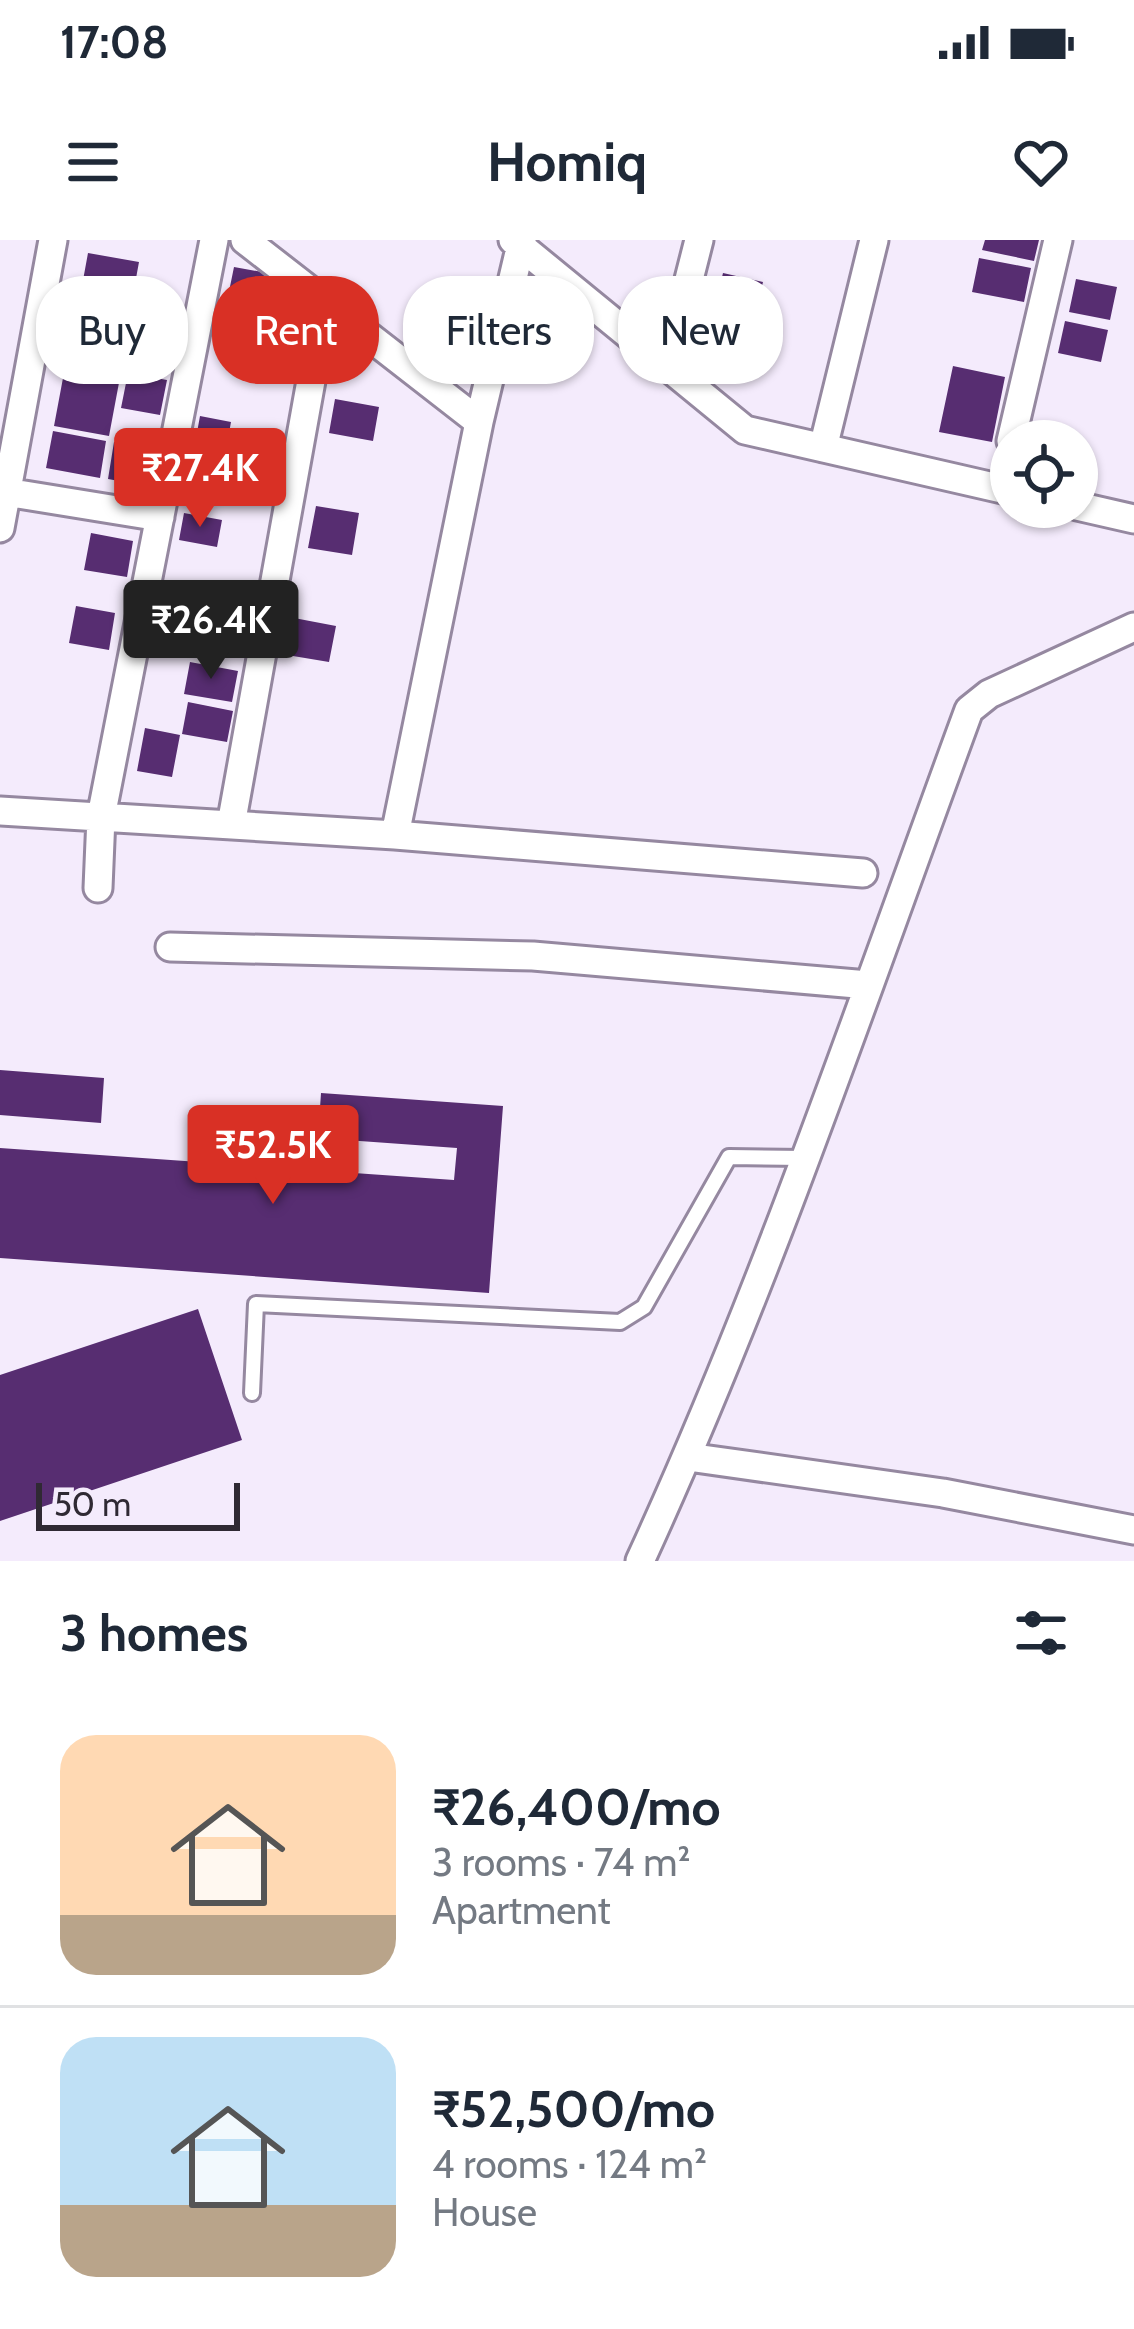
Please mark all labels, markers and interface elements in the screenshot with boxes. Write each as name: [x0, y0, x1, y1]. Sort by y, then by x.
text: 17:08: [60, 15, 169, 69]
icon: menu: [60, 129, 126, 195]
text: Homiq: [487, 129, 647, 195]
icon: heart: [1008, 129, 1074, 195]
chip: Buy: [36, 276, 188, 384]
chip: Rent: [212, 276, 379, 384]
chip: Filters: [403, 276, 594, 384]
chip: New: [618, 276, 783, 384]
map controls: [990, 420, 1098, 528]
button: locate: [990, 420, 1098, 528]
pin: ₹27.4K: [102, 428, 298, 530]
text: ₹27.4K: [141, 443, 259, 491]
pin: ₹26.4K: [113, 580, 309, 682]
text: ₹26.4K: [150, 595, 272, 643]
pin: ₹52.5K: [175, 1105, 371, 1207]
text: ₹52.5K: [215, 1120, 331, 1168]
scale bar: [36, 1477, 240, 1530]
text: 50 m: [54, 1484, 131, 1524]
icon: filters: [1008, 1600, 1074, 1666]
text: 3 homes: [60, 1602, 248, 1664]
text: ₹26,400/mo: [432, 1776, 721, 1838]
icon: home: [156, 1783, 300, 1927]
text: 3 rooms · 74 m²: [432, 1838, 691, 1886]
text: Apartment: [432, 1886, 611, 1934]
text: ₹52,500/mo: [432, 2078, 715, 2140]
icon: home: [156, 2085, 300, 2229]
text: 4 rooms · 124 m²: [432, 2140, 707, 2188]
text: House: [432, 2188, 537, 2236]

